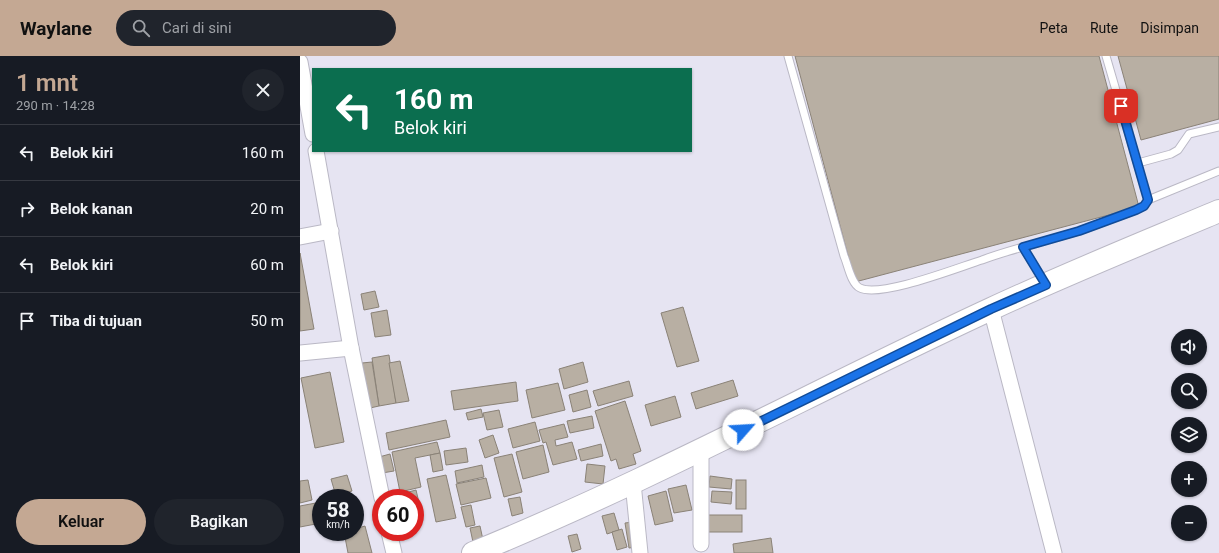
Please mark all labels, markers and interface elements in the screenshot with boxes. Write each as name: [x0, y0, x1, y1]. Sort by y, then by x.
search box: [116, 10, 396, 46]
text: Waylane: [20, 17, 92, 40]
icon: search: [130, 17, 152, 39]
text: Cari di sini: [162, 19, 232, 37]
text: Peta: [1040, 20, 1068, 36]
text: Rute: [1090, 20, 1118, 36]
text: Disimpan: [1140, 20, 1199, 36]
text: 1 mnt: [16, 69, 78, 97]
button: close: [242, 69, 284, 111]
text: 160 m: [394, 83, 473, 116]
icon: left: [328, 84, 380, 136]
pin: [1104, 89, 1138, 123]
icon: arrive: [1110, 95, 1132, 117]
text: 290 m · 14:28: [16, 98, 95, 113]
text: Belok kiri: [394, 117, 467, 138]
icon: left: [16, 142, 38, 164]
text: Belok kiri: [50, 144, 113, 162]
text: 160 m: [242, 144, 284, 162]
icon: right: [16, 198, 38, 220]
text: Belok kanan: [50, 200, 133, 218]
text: 20 m: [250, 200, 284, 218]
icon: left: [16, 254, 38, 276]
text: Belok kiri: [50, 256, 113, 274]
text: 60 m: [250, 256, 284, 274]
icon: arrive: [16, 310, 38, 332]
text: Tiba di tujuan: [50, 312, 142, 330]
text: 50 m: [250, 312, 284, 330]
map controls: [1171, 329, 1207, 541]
button: sound: [1171, 329, 1207, 365]
button: search: [1171, 373, 1207, 409]
position arrow: [722, 409, 764, 451]
button: layers: [1171, 417, 1207, 453]
button: +: [1171, 461, 1207, 497]
speed limit sign: 60: [372, 489, 424, 541]
text: 58: [327, 498, 349, 522]
button: Keluar: [16, 499, 146, 545]
button: Bagikan: [154, 499, 284, 545]
button: −: [1171, 505, 1207, 541]
text: km/h: [326, 519, 350, 530]

